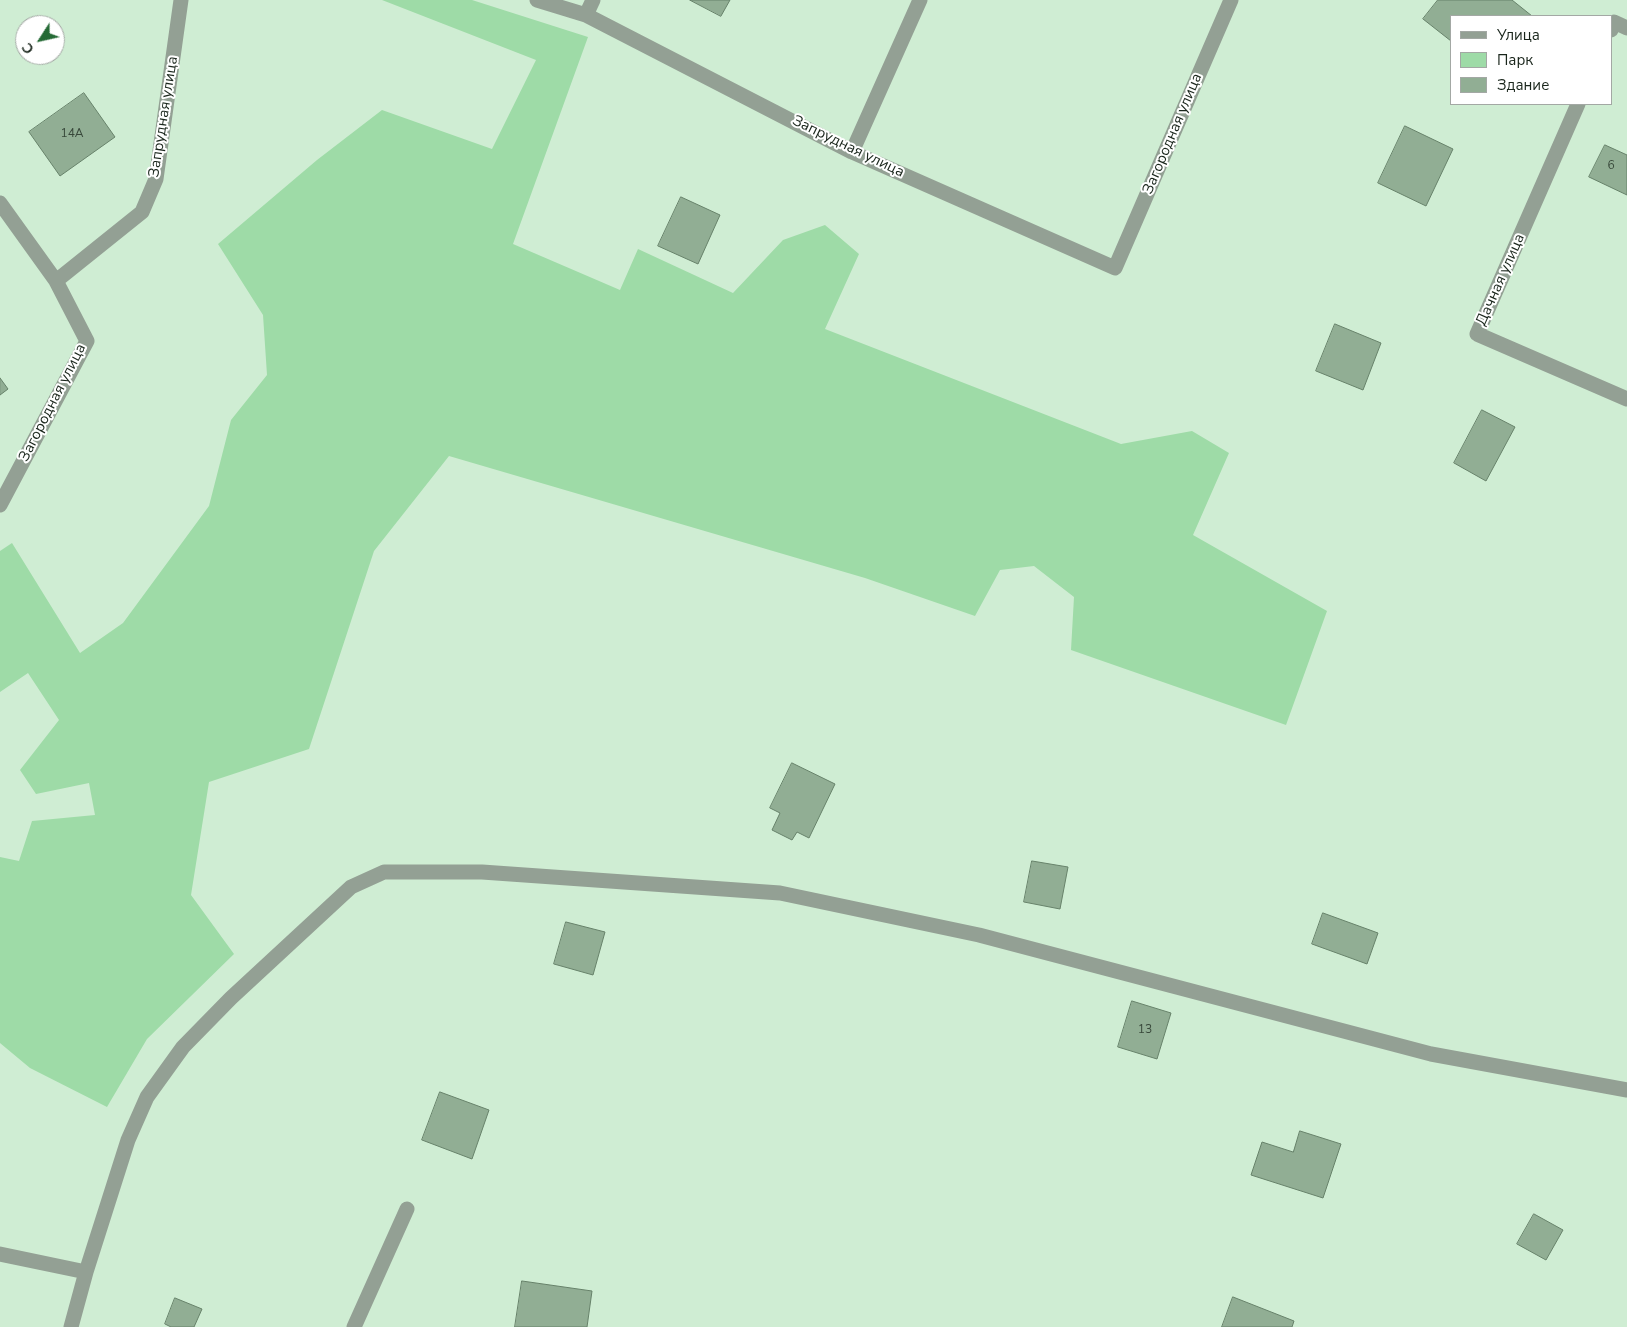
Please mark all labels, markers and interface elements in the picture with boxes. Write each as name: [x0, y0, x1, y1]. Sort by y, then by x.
north arrow: [15, 15, 65, 65]
legend: [1450, 15, 1612, 105]
text: Улица: [1497, 25, 1540, 45]
text: С: [18, 39, 39, 58]
text: Парк: [1497, 50, 1533, 70]
street label: Запрудная улица: [146, 55, 182, 179]
street label: Загородная улица: [1139, 71, 1207, 197]
text: Здание: [1497, 75, 1549, 95]
street label: Запрудная улица: [789, 112, 907, 182]
house number: 14А: [60, 127, 84, 141]
house number: 6: [1607, 159, 1615, 173]
street label: Дачная улица: [1473, 231, 1529, 329]
street label: Загородная улица: [16, 341, 90, 465]
house number: 13: [1138, 1023, 1152, 1037]

